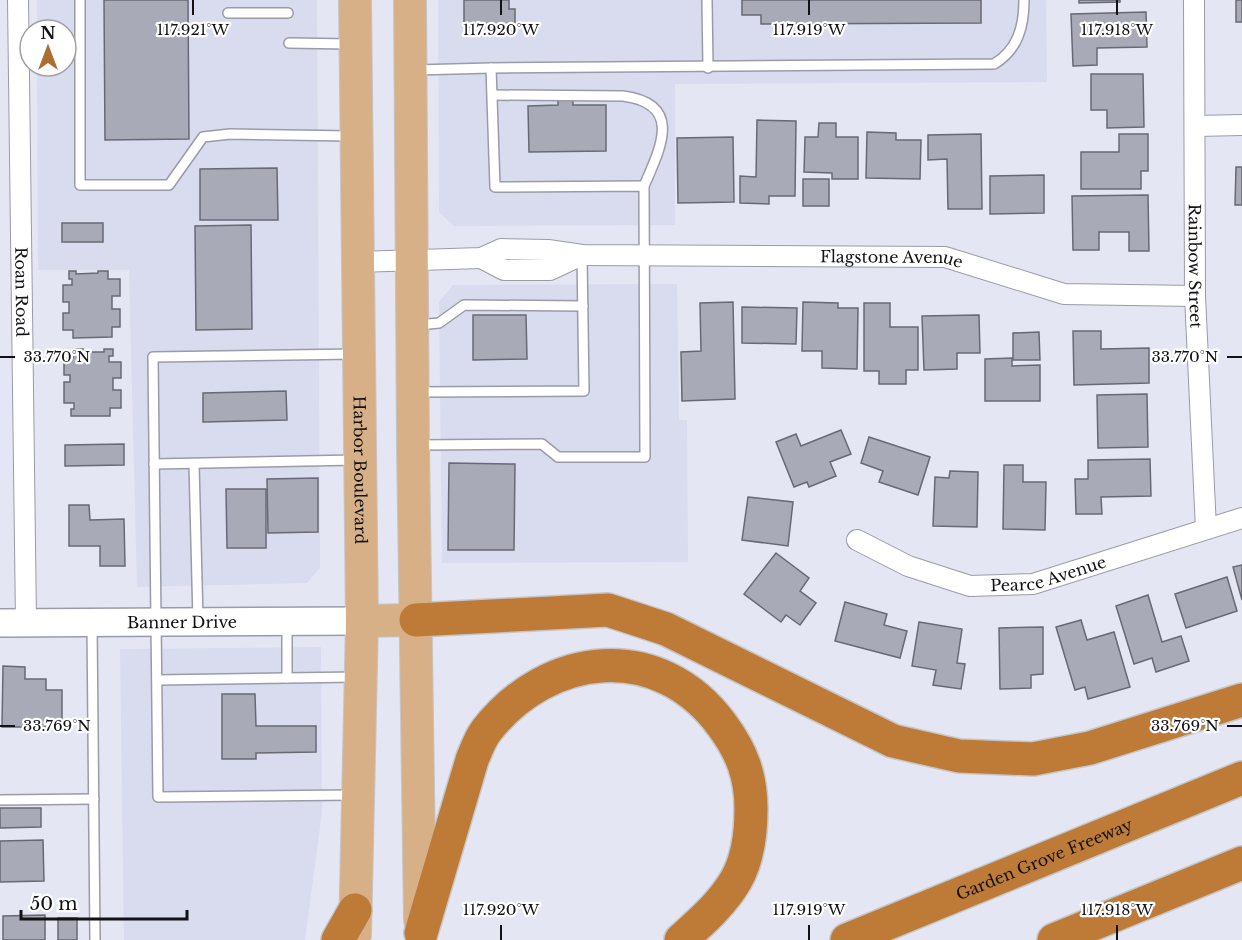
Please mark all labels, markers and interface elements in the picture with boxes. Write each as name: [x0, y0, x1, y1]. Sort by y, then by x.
north arrow: [18, 18, 78, 78]
text: 117.921°W: [157, 20, 230, 39]
text: 117.920°W: [463, 20, 540, 39]
text: 117.919°W: [773, 20, 846, 39]
text: 117.918°W: [1081, 20, 1153, 39]
text: N: [40, 23, 56, 43]
street label: Rainbow Street: [1185, 204, 1207, 329]
street label: Flagstone Avenue: [820, 246, 965, 272]
street label: Roan Road: [11, 247, 32, 337]
text: 33.770°N: [24, 347, 90, 366]
text: 33.770°N: [1152, 347, 1218, 366]
street label: Harbor Boulevard: [349, 396, 371, 545]
street label: Pearce Avenue: [990, 552, 1108, 595]
street label: Banner Drive: [127, 612, 237, 632]
text: 33.769°N: [23, 716, 91, 735]
text: 33.769°N: [1151, 716, 1219, 735]
street label: Garden Grove Freeway: [953, 814, 1136, 904]
scale bar: [21, 883, 188, 921]
text: 50 m: [30, 893, 78, 915]
text: 117.920°W: [463, 900, 540, 919]
text: 117.919°W: [773, 900, 846, 919]
text: 117.918°W: [1081, 900, 1153, 919]

